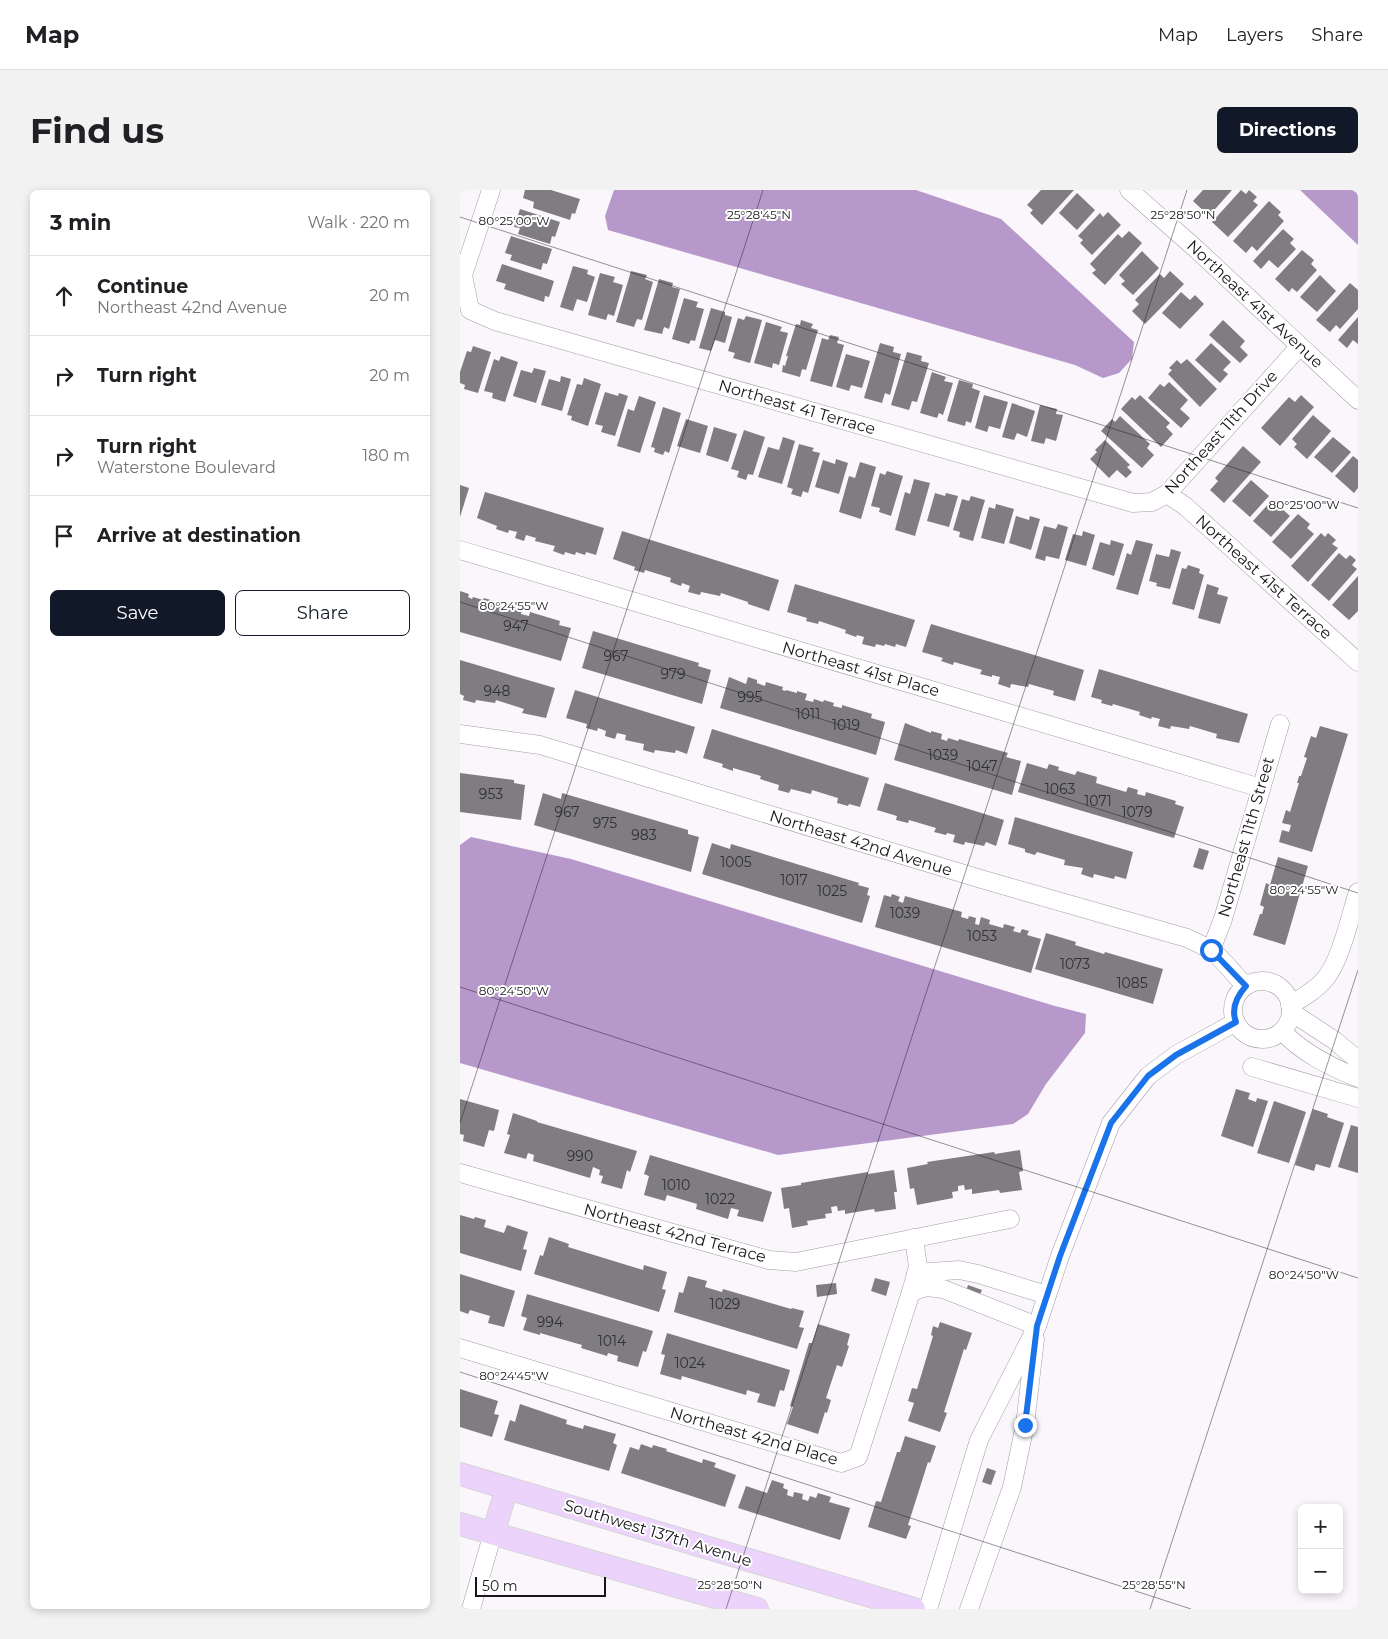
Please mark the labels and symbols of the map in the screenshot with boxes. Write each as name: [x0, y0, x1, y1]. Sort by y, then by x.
text: 25°28'45"N: [727, 207, 791, 222]
text: 25°28'50"N: [1151, 207, 1215, 222]
text: 80°25'00"W: [479, 213, 549, 228]
street label: Northeast 41st Avenue: [1183, 236, 1327, 372]
street label: Northeast 11th Drive: [1161, 366, 1281, 498]
street label: Northeast 41 Terrace: [716, 375, 878, 439]
text: 80°25'00"W: [1269, 497, 1339, 512]
street label: Northeast 41st Terrace: [1192, 511, 1336, 643]
text: 80°24'55"W: [480, 598, 548, 613]
house number: 947: [503, 617, 529, 635]
street label: Northeast 41st Place: [780, 637, 942, 701]
house number: 967: [603, 647, 629, 665]
house number: 979: [660, 665, 686, 683]
house number: 948: [484, 682, 510, 700]
house number: 995: [738, 688, 763, 706]
house number: 1011: [796, 705, 820, 723]
house number: 1019: [832, 716, 860, 734]
house number: 1039: [928, 746, 958, 764]
street label: Northeast 11th Street: [1214, 754, 1278, 919]
house number: 1047: [966, 757, 998, 775]
house number: 1063: [1045, 780, 1075, 798]
house number: 953: [479, 785, 503, 803]
house number: 1071: [1084, 792, 1112, 810]
house number: 967: [554, 803, 580, 821]
house number: 1079: [1122, 803, 1153, 821]
street label: Northeast 42nd Avenue: [767, 806, 955, 880]
house number: 975: [593, 814, 617, 832]
house number: 983: [631, 826, 657, 844]
house number: 1005: [720, 853, 752, 871]
house number: 1017: [780, 871, 808, 889]
house number: 1025: [817, 882, 847, 900]
text: 80°24'55"W: [1270, 882, 1338, 897]
house number: 1039: [890, 904, 920, 922]
house number: 1053: [967, 927, 997, 945]
route start: [1200, 939, 1223, 962]
house number: 1073: [1060, 955, 1090, 973]
house number: 1085: [1116, 974, 1148, 992]
text: 80°24'50"W: [479, 983, 549, 998]
house number: 990: [567, 1147, 593, 1165]
house number: 1010: [662, 1176, 690, 1194]
house number: 1022: [705, 1190, 735, 1208]
street label: Northeast 42nd Terrace: [582, 1200, 768, 1266]
text: 80°24'50"W: [1269, 1267, 1339, 1282]
house number: 1029: [710, 1295, 740, 1313]
house number: 994: [537, 1313, 564, 1331]
house number: 1014: [598, 1332, 627, 1350]
house number: 1024: [674, 1354, 706, 1372]
text: 80°24'45"W: [479, 1368, 549, 1383]
street label: Northeast 42nd Place: [668, 1403, 840, 1469]
route end: [1014, 1414, 1037, 1437]
street label: Southwest 137th Avenue: [562, 1495, 754, 1571]
scale bar: [475, 1574, 606, 1597]
text: 25°28'50"N: [698, 1577, 762, 1592]
text: 25°28'55"N: [1122, 1577, 1186, 1592]

